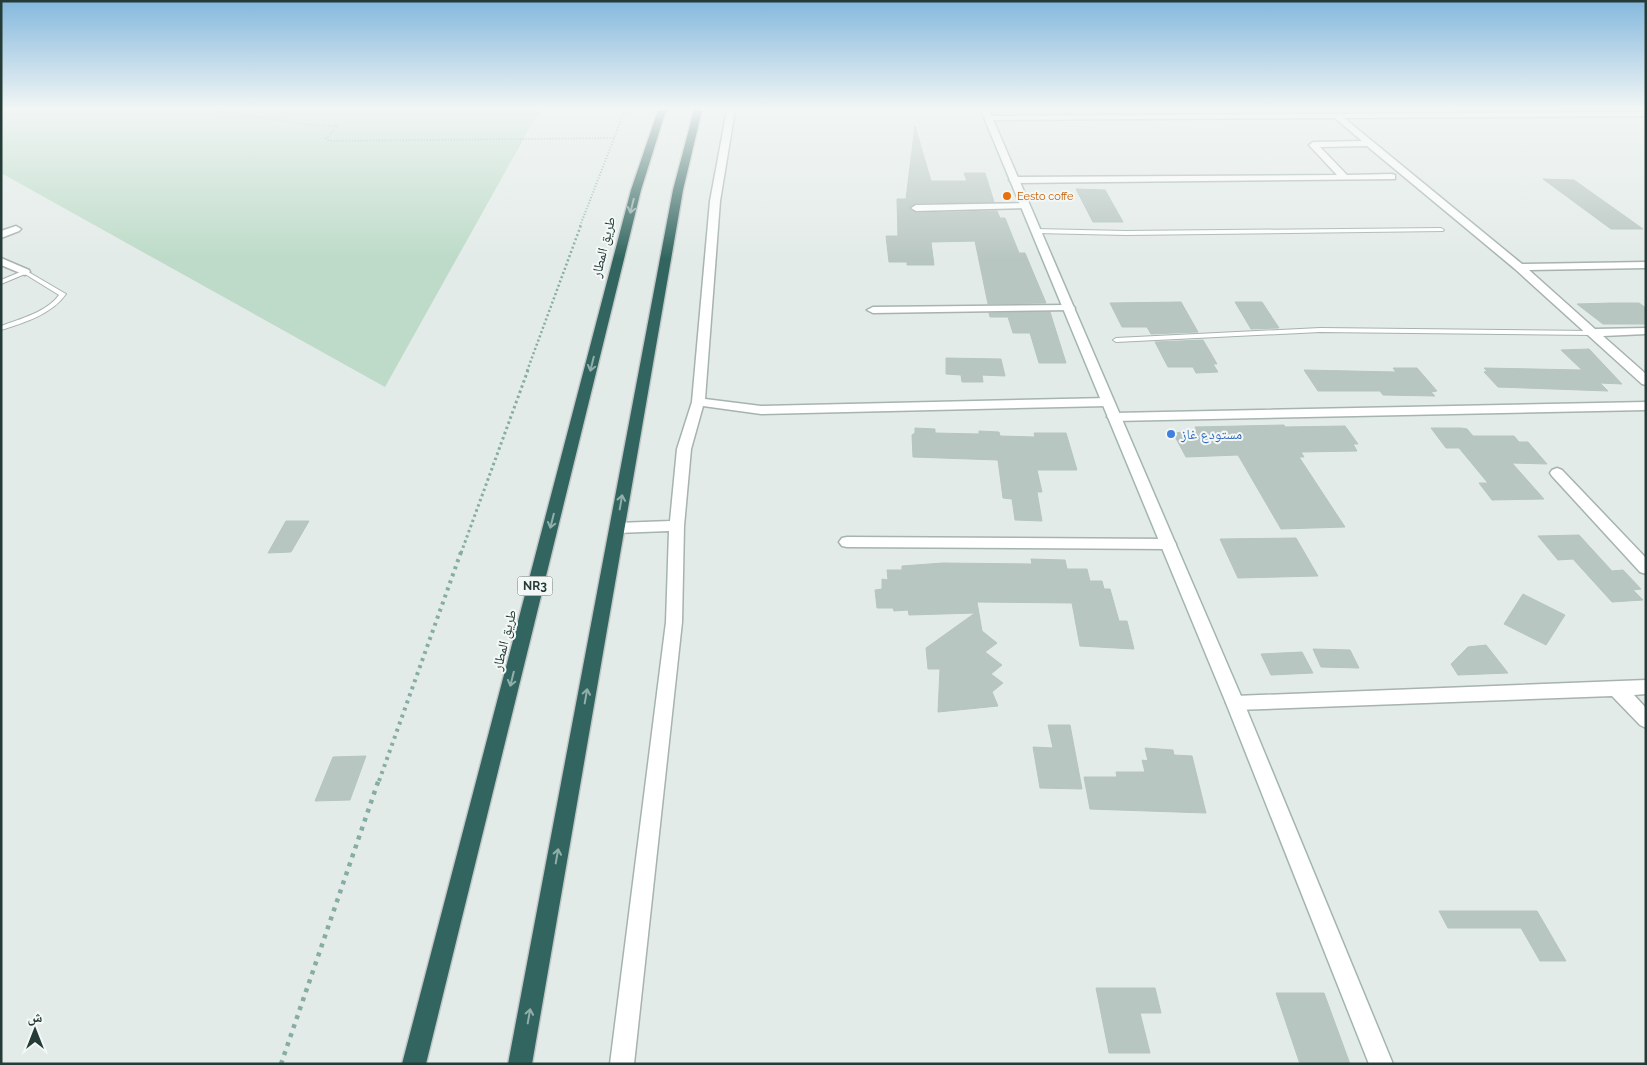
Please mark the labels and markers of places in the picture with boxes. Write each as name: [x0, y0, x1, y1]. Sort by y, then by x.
marker: Eesto coffe: [1001, 190, 1013, 202]
place label: Eesto coffe: [1017, 190, 1074, 203]
place label: مستودع غاز: [1180, 426, 1242, 444]
marker: مستودع غاز: [1165, 428, 1177, 440]

